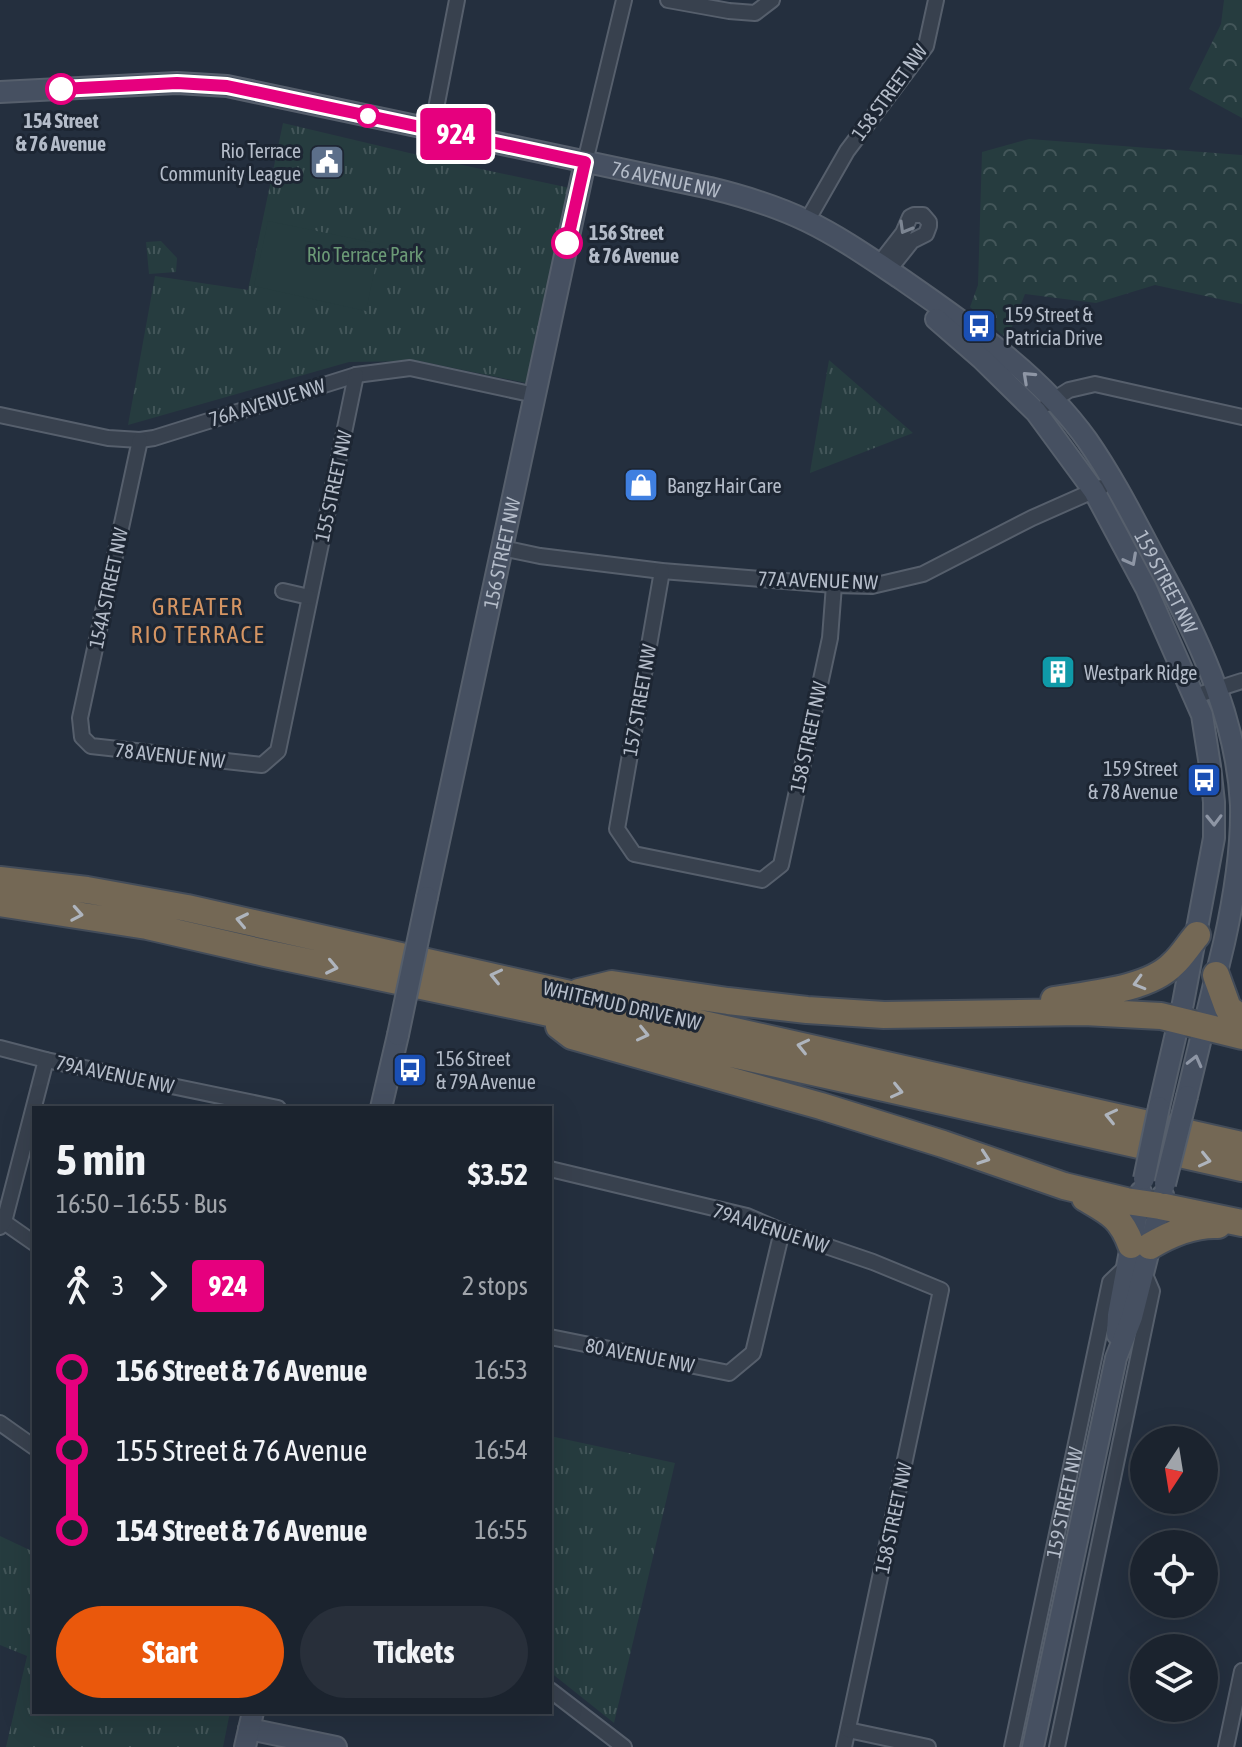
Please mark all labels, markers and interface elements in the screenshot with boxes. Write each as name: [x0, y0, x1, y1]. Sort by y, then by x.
street label: 158 STREET NW: [846, 39, 932, 144]
marker: 154 Street & 76 Avenue: [46, 74, 76, 104]
unlabelled marker: [357, 105, 379, 127]
line badge: 924: [410, 108, 502, 160]
place label: 154 Street & 76 Avenue: [16, 109, 106, 155]
text: 924: [436, 118, 476, 150]
place label: Rio Terrace Community League: [160, 139, 301, 185]
public building icon: Rio Terrace Community League: [308, 143, 346, 181]
street label: 76 AVENUE NW: [610, 156, 723, 202]
one-way arrow: [899, 219, 915, 234]
place label: 156 Street & 76 Avenue: [589, 221, 679, 267]
marker: 156 Street & 76 Avenue: [552, 228, 582, 258]
park label: Rio Terrace Park: [307, 243, 424, 266]
place label: 159 Street & Patricia Drive: [1005, 303, 1103, 349]
bus stop icon: 159 Street & Patricia Drive: [960, 307, 998, 345]
street label: 76A AVENUE NW: [206, 373, 328, 431]
one-way arrow: [1023, 373, 1038, 387]
street label: 155 STREET NW: [310, 428, 356, 544]
shop icon: Bangz Hair Care: [622, 466, 660, 504]
place label: Bangz Hair Care: [667, 474, 781, 497]
street label: 156 STREET NW: [478, 495, 524, 611]
street label: 154A STREET NW: [84, 525, 132, 650]
street label: 159 STREET NW: [1131, 526, 1203, 637]
one-way arrow: [1121, 551, 1136, 566]
street label: 77A AVENUE NW: [758, 566, 879, 594]
district label: GREATER RIO TERRACE: [131, 593, 265, 648]
street label: 157 STREET NW: [618, 642, 660, 758]
building icon: Westpark Ridge: [1039, 653, 1077, 691]
place label: Westpark Ridge: [1084, 661, 1197, 684]
street label: 158 STREET NW: [785, 679, 831, 795]
street label: 78 AVENUE NW: [114, 738, 227, 772]
place label: 159 Street & 78 Avenue: [1088, 757, 1178, 803]
bus stop icon: 159 Street & 78 Avenue: [1185, 761, 1223, 799]
one-way arrow: [1205, 814, 1223, 827]
one-way arrow: [70, 905, 84, 922]
one-way arrow: [236, 912, 249, 929]
one-way arrow: [324, 958, 338, 975]
one-way arrow: [490, 968, 503, 985]
one-way arrow: [1132, 974, 1146, 990]
street label: WHITEMUD DRIVE NW: [541, 976, 704, 1034]
one-way arrow: [636, 1025, 650, 1042]
one-way arrow: [797, 1038, 810, 1055]
place label: 156 Street & 79A Avenue: [436, 1047, 536, 1093]
street label: 79A AVENUE NW: [54, 1050, 177, 1098]
bus stop icon: 156 Street & 79A Avenue: [391, 1051, 429, 1089]
one-way arrow: [1186, 1054, 1203, 1068]
one-way arrow: [890, 1082, 903, 1099]
one-way arrow: [1105, 1108, 1119, 1125]
text: 5 min: [56, 1134, 146, 1184]
one-way arrow: [976, 1148, 990, 1164]
one-way arrow: [1198, 1151, 1212, 1168]
text: $3.52: [468, 1157, 528, 1191]
text: 16:50 – 16:55 · Bus: [56, 1189, 227, 1219]
street label: 79A AVENUE NW: [710, 1198, 832, 1258]
icon: walk: [56, 1264, 100, 1308]
icon: forward: [136, 1264, 180, 1308]
text: 924: [208, 1270, 248, 1302]
text: 3: [112, 1271, 124, 1301]
text: 2 stops: [462, 1271, 528, 1301]
street label: 80 AVENUE NW: [584, 1333, 697, 1377]
text: 156 Street & 76 Avenue: [116, 1353, 367, 1387]
text: 16:53: [474, 1355, 528, 1385]
north arrow: [1130, 1426, 1218, 1514]
map controls: [1130, 1426, 1218, 1722]
text: 155 Street & 76 Avenue: [116, 1433, 367, 1467]
text: 16:54: [474, 1435, 528, 1465]
street label: 159 STREET NW: [1041, 1444, 1087, 1560]
street label: 158 STREET NW: [870, 1460, 916, 1576]
text: 154 Street & 76 Avenue: [116, 1513, 367, 1547]
text: 16:55: [474, 1515, 528, 1545]
button: locate: [1130, 1530, 1218, 1618]
button: Start: [56, 1606, 284, 1698]
button: Tickets: [300, 1606, 528, 1698]
button: layers: [1130, 1634, 1218, 1722]

